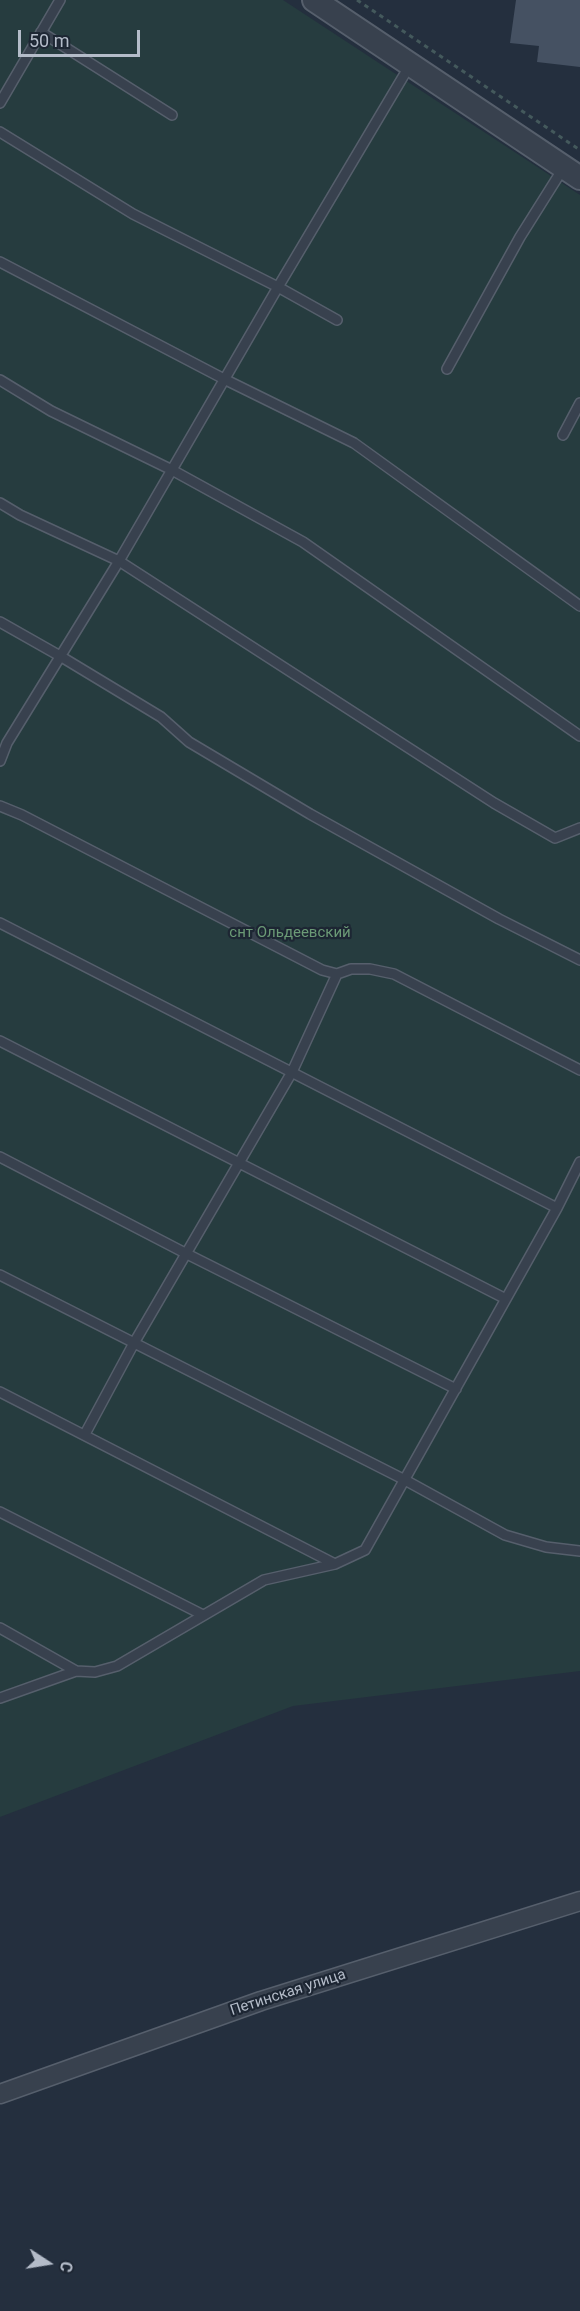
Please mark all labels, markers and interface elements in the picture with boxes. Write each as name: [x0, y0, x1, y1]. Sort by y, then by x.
scale bar: [21, 18, 142, 56]
text: 50 m: [29, 30, 69, 51]
park label: снт Ольдеевский: [229, 924, 351, 942]
street label: Петинская улица: [228, 1966, 348, 2020]
north arrow: [18, 2233, 78, 2293]
text: С: [56, 2260, 76, 2274]

